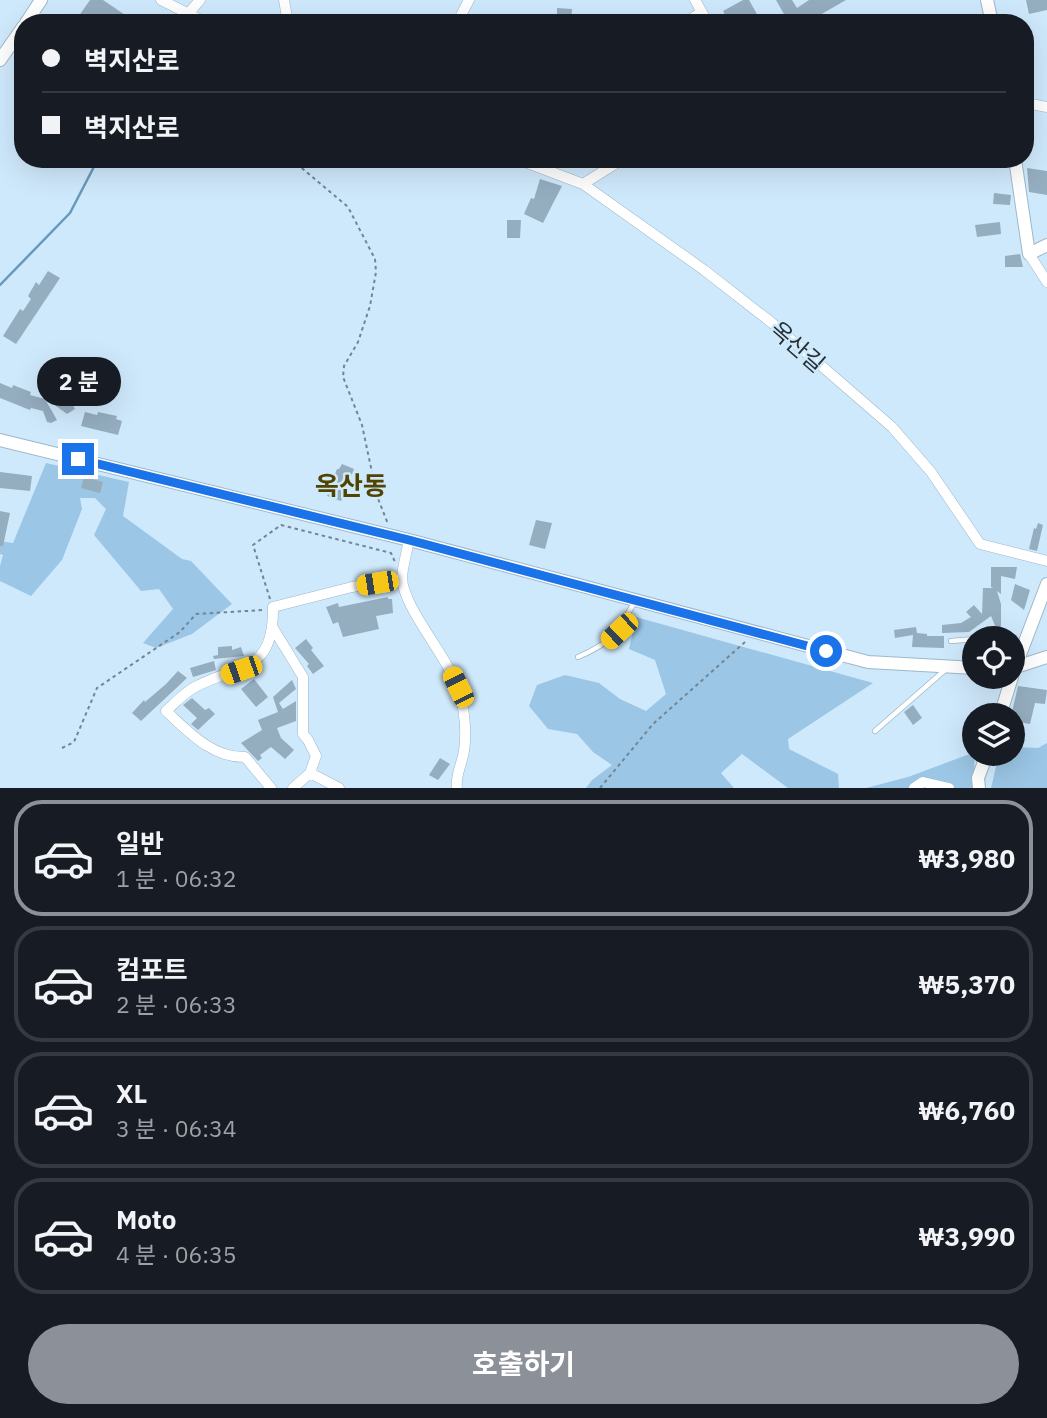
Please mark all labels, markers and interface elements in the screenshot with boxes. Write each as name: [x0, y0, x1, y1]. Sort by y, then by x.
text: 벽지산로: [84, 43, 180, 77]
text: 벽지산로: [84, 110, 180, 144]
street label: 옥산길: [764, 314, 832, 378]
callout: 2 분: [36, 358, 120, 406]
text: 2 분: [59, 366, 99, 396]
route end: [62, 443, 94, 475]
district label: 옥산동: [315, 468, 387, 502]
car: [355, 569, 400, 597]
car: [597, 609, 642, 653]
map controls: [962, 626, 1025, 766]
button: locate: [962, 626, 1025, 689]
route start: [810, 635, 842, 667]
car: [218, 653, 265, 687]
car: [440, 664, 477, 710]
button: layers: [962, 703, 1025, 766]
text: 일반: [116, 826, 164, 860]
icon: car: [32, 827, 95, 890]
text: ₩3,980: [918, 841, 1015, 875]
text: 1 분 · 06:32: [116, 863, 237, 893]
text: 컴포트: [116, 952, 188, 986]
icon: car: [32, 953, 95, 1016]
text: ₩5,370: [918, 967, 1015, 1001]
text: 2 분 · 06:33: [116, 989, 237, 1019]
text: XL: [116, 1076, 147, 1110]
icon: car: [32, 1079, 95, 1142]
text: ₩6,760: [918, 1093, 1015, 1127]
text: 3 분 · 06:34: [116, 1113, 237, 1143]
text: Moto: [116, 1202, 176, 1236]
icon: car: [32, 1205, 95, 1268]
text: ₩3,990: [918, 1219, 1015, 1253]
text: 4 분 · 06:35: [116, 1239, 237, 1269]
button: 호출하기: [28, 1324, 1019, 1404]

